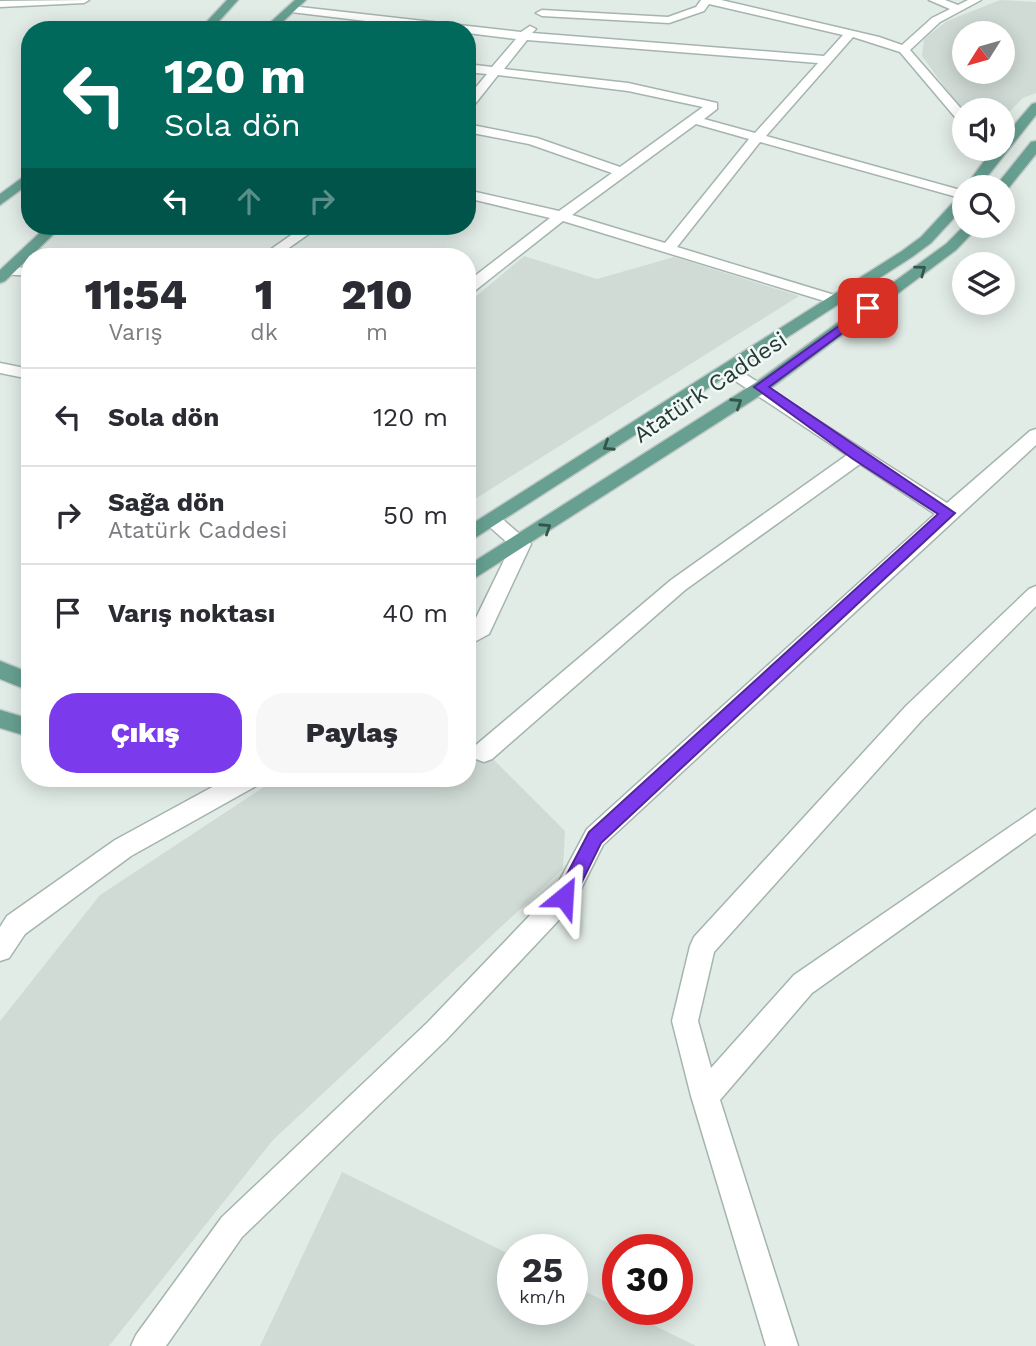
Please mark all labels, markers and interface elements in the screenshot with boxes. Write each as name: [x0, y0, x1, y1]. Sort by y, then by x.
north arrow: [952, 21, 1015, 84]
map controls: [952, 21, 1015, 315]
text: 120 m: [164, 47, 306, 105]
icon: left: [49, 49, 140, 140]
button: sound: [952, 98, 1015, 161]
text: Sola dön: [164, 106, 301, 144]
button: search: [952, 175, 1015, 238]
icon: left: [157, 182, 195, 220]
icon: ahead: [230, 182, 268, 220]
icon: right: [303, 182, 341, 220]
button: layers: [952, 252, 1015, 315]
one-way arrow: [913, 265, 926, 278]
text: 11:54: [84, 270, 187, 319]
text: 1: [255, 270, 273, 319]
text: 210: [341, 270, 413, 319]
pin: [838, 278, 898, 338]
icon: arrive: [849, 289, 887, 327]
text: Varış: [109, 319, 163, 346]
text: dk: [250, 319, 278, 346]
text: m: [366, 319, 388, 346]
street label: Atatürk Caddesi: [628, 326, 792, 449]
icon: left: [49, 398, 87, 436]
one-way arrow: [729, 398, 742, 411]
text: Sola dön: [108, 402, 219, 432]
text: 120 m: [373, 402, 448, 432]
one-way arrow: [602, 438, 615, 451]
text: Sağa dön: [108, 487, 225, 517]
icon: right: [49, 496, 87, 534]
text: 50 m: [383, 500, 448, 530]
text: Atatürk Caddesi: [108, 517, 287, 544]
one-way arrow: [538, 523, 551, 536]
icon: arrive: [49, 594, 87, 632]
text: Varış noktası: [108, 598, 275, 628]
text: 40 m: [382, 598, 448, 628]
button: Çıkış: [49, 693, 242, 773]
button: Paylaş: [256, 693, 448, 773]
position arrow: [527, 860, 601, 934]
speed limit sign: 30: [602, 1234, 693, 1325]
text: 25: [522, 1249, 563, 1291]
text: km/h: [519, 1286, 566, 1307]

